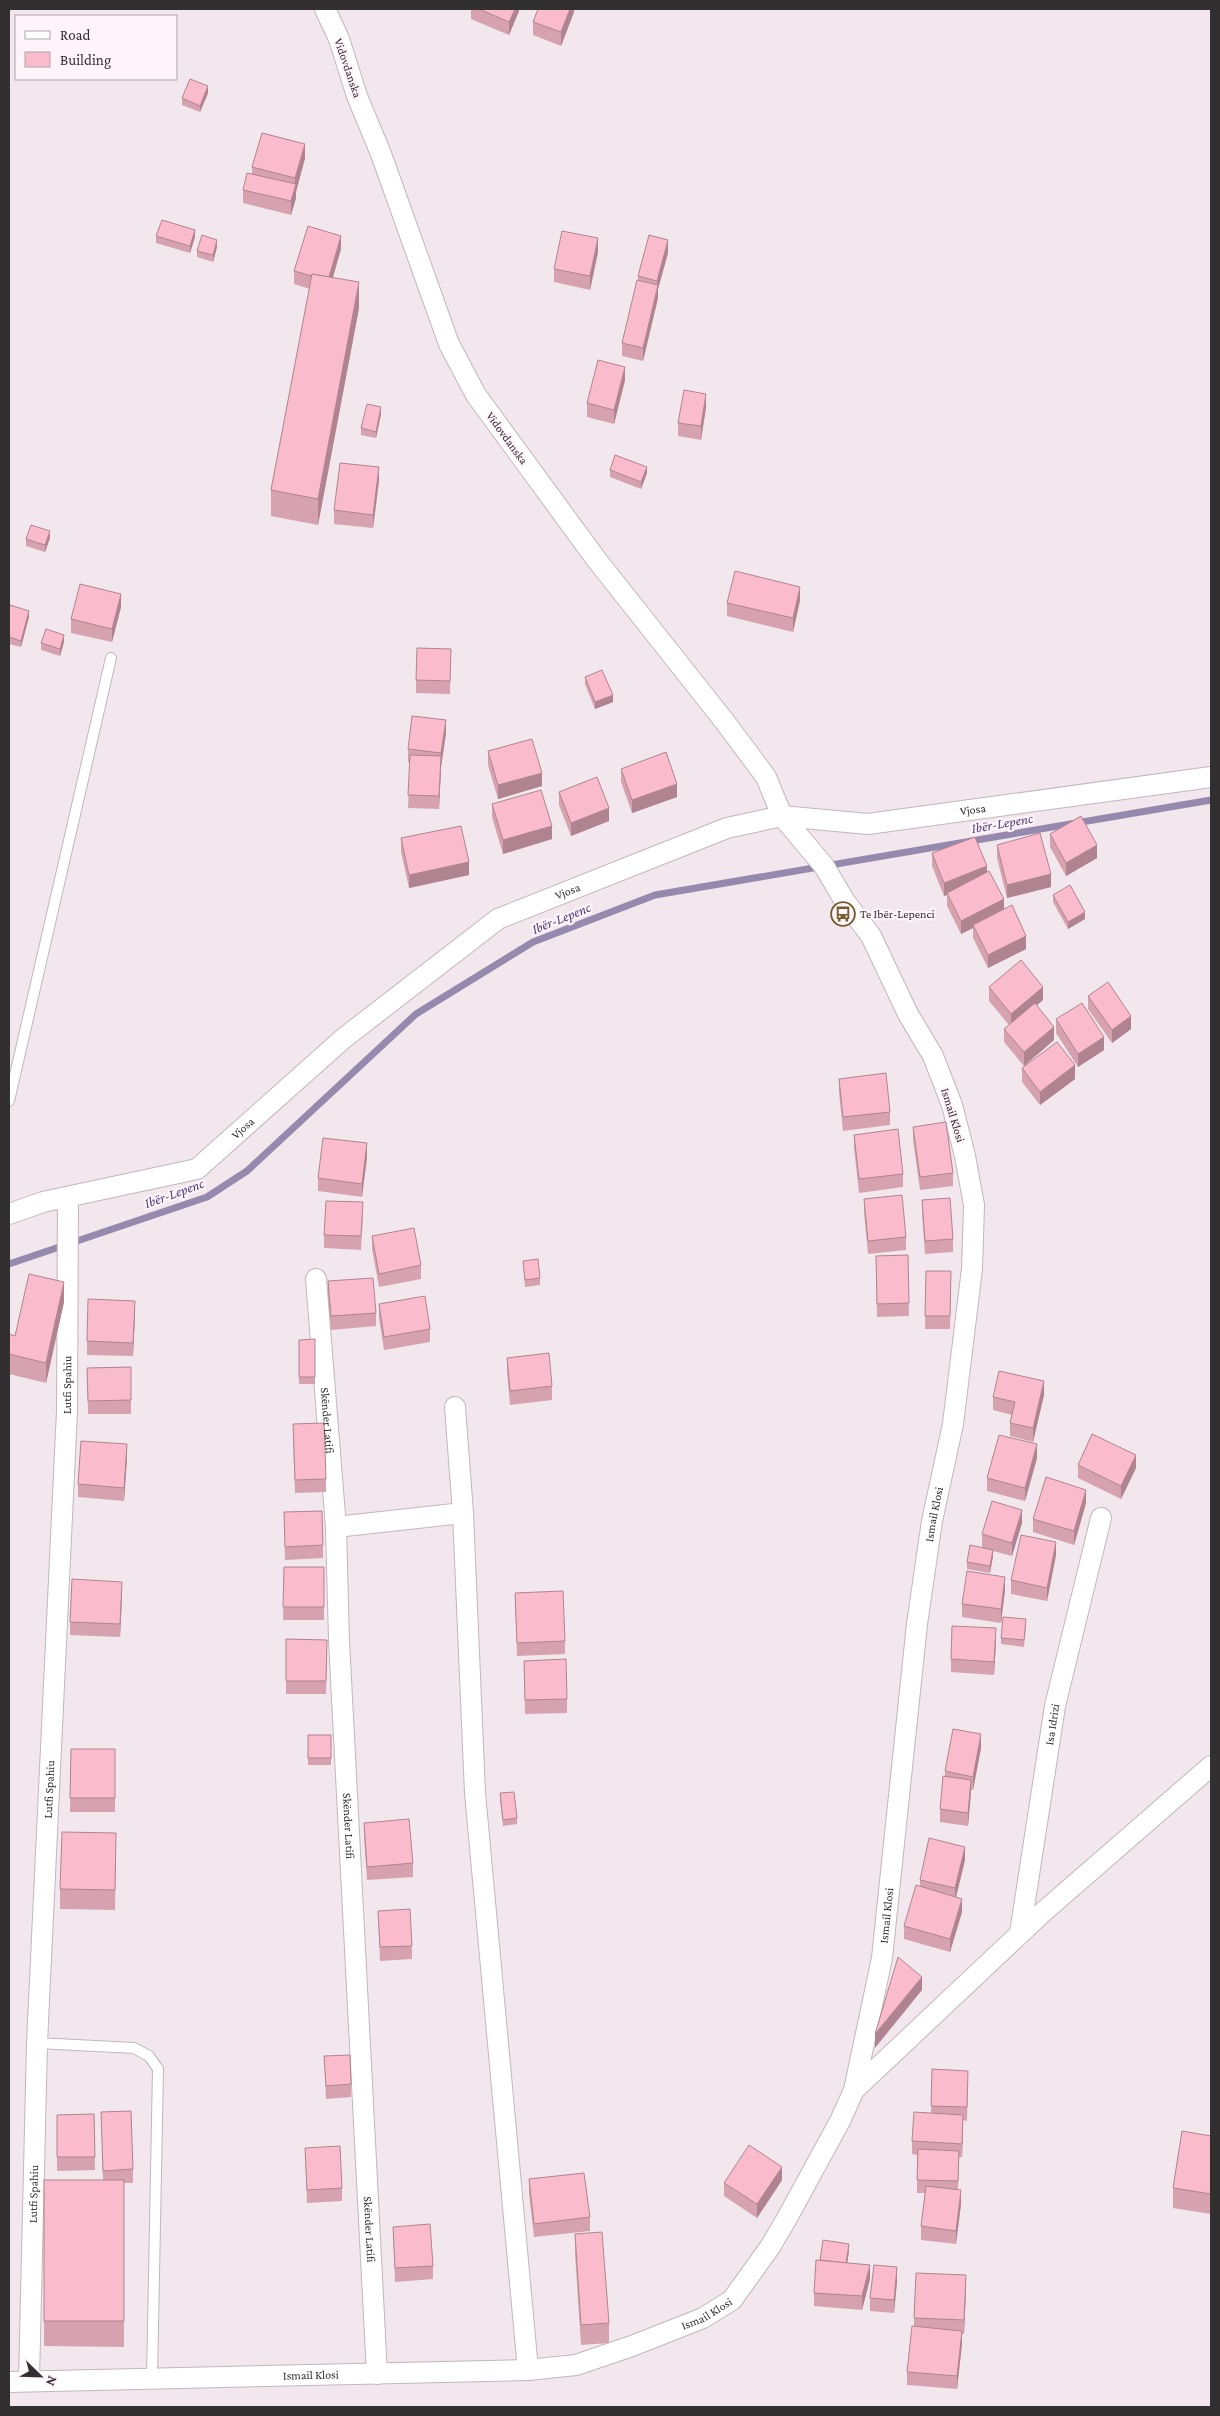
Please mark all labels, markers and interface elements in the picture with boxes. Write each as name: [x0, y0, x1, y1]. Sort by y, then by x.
legend: [15, 15, 178, 80]
text: Road: [60, 27, 91, 43]
street label: Vidovdanska: [331, 37, 365, 100]
text: Building: [60, 52, 111, 69]
street label: Vidovdanska: [483, 409, 531, 467]
street label: Vjosa: [959, 801, 987, 818]
water label: Ibër-Lepenc: [970, 810, 1035, 836]
street label: Vjosa: [553, 880, 583, 903]
water label: Ibër-Lepenc: [529, 899, 594, 937]
bus stop icon: Te Ibër-Lepenci: [830, 901, 856, 927]
place label: Te Ibër-Lepenci: [860, 907, 935, 921]
street label: Ismail Klosi: [938, 1086, 968, 1144]
street label: Vjosa: [229, 1114, 257, 1142]
water label: Ibër-Lepenc: [142, 1175, 207, 1211]
street label: Lutfi Spahiu: [60, 1355, 74, 1414]
street label: Skënder Latifi: [318, 1387, 337, 1455]
street label: Ismail Klosi: [922, 1486, 946, 1543]
street label: Isa Idrizi: [1042, 1702, 1062, 1746]
street label: Lutfi Spahiu: [41, 1759, 57, 1819]
street label: Skënder Latifi: [340, 1792, 357, 1860]
street label: Ismail Klosi: [877, 1887, 896, 1944]
street label: Lutfi Spahiu: [26, 2164, 41, 2223]
street label: Skënder Latifi: [361, 2196, 378, 2263]
street label: Ismail Klosi: [679, 2295, 735, 2333]
north arrow: [15, 2351, 65, 2401]
street label: Ismail Klosi: [283, 2367, 339, 2383]
text: N: [43, 2374, 61, 2389]

